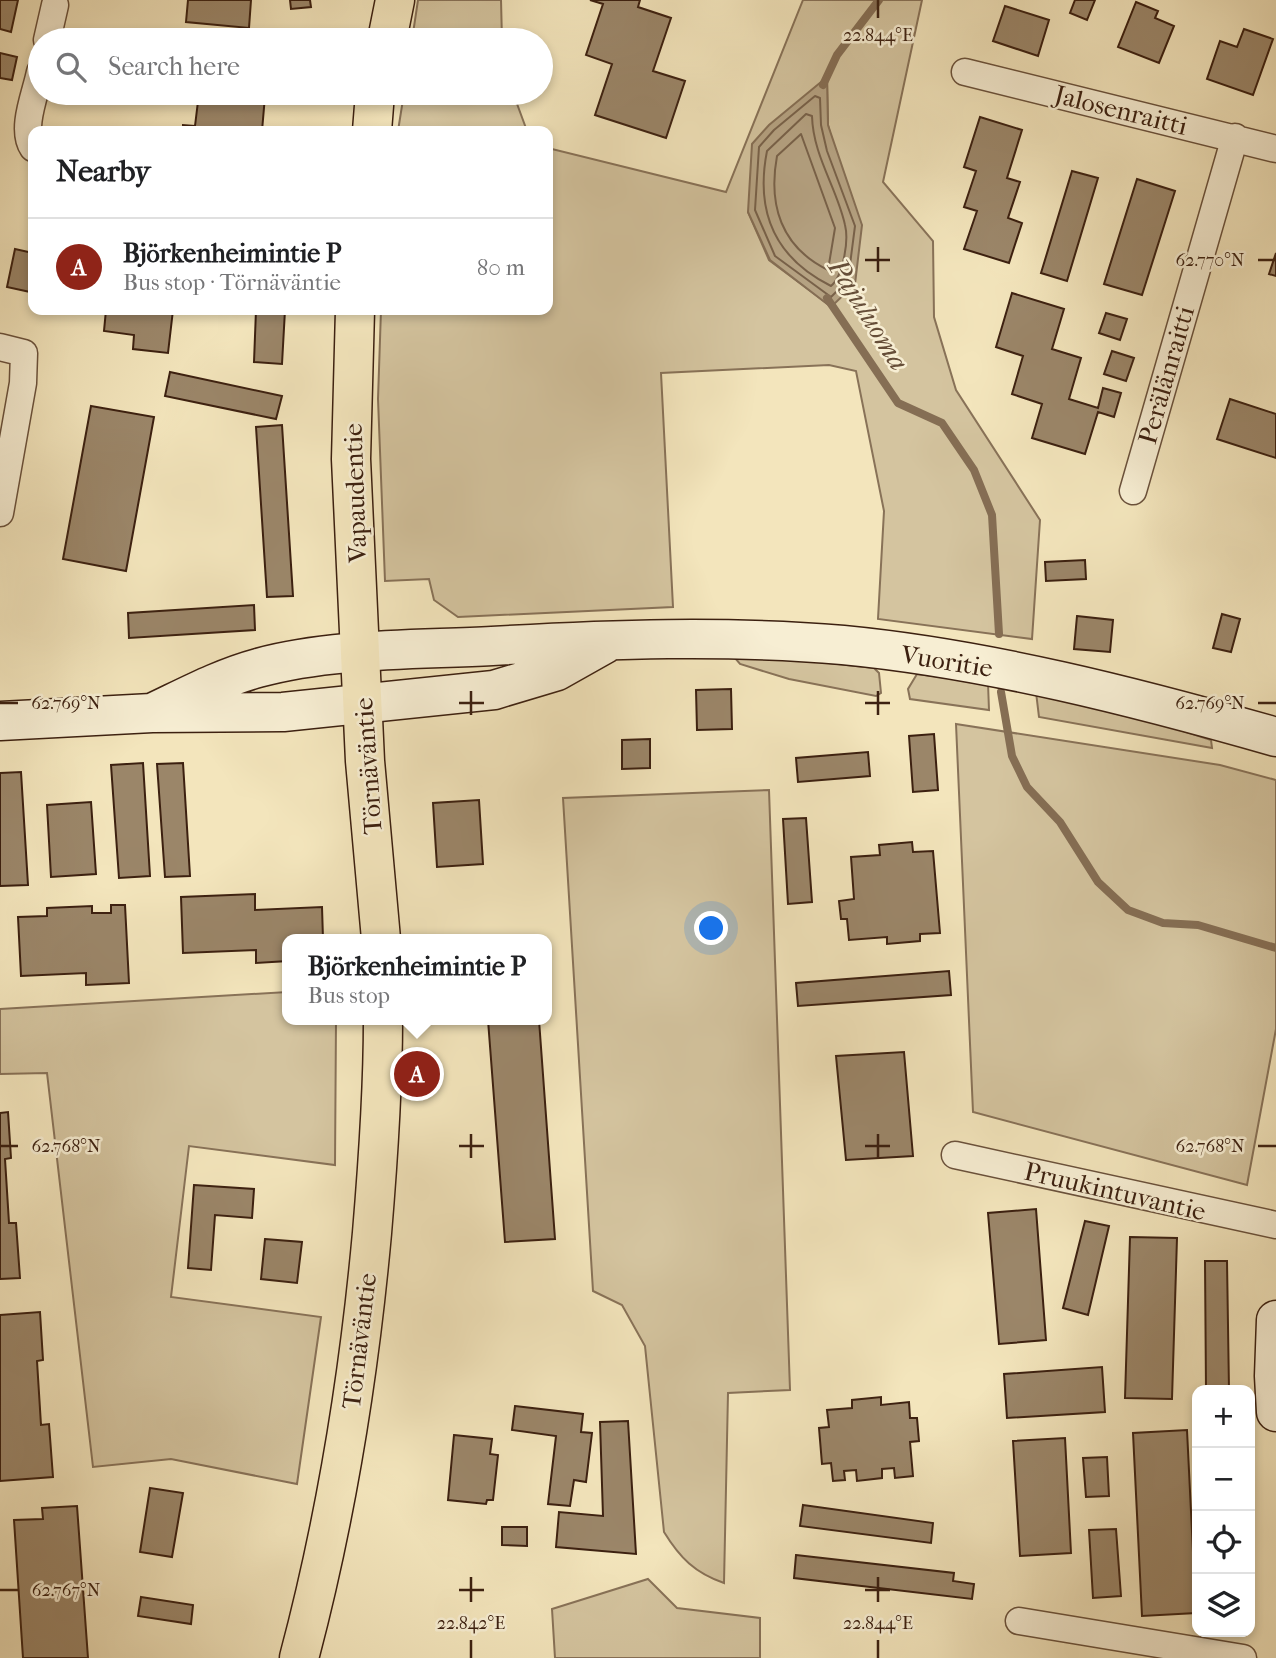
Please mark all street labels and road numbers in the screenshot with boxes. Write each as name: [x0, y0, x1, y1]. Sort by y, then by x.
street label: Jalosenraitti: [1049, 79, 1191, 142]
street label: Perälänraitti: [1132, 302, 1201, 448]
street label: Vapaudentie: [338, 423, 373, 564]
street label: Vuoritie: [898, 639, 995, 684]
street label: Törnäväntie: [348, 696, 389, 835]
street label: Pruukintuvantie: [1021, 1156, 1209, 1227]
street label: Törnäväntie: [336, 1271, 383, 1411]

